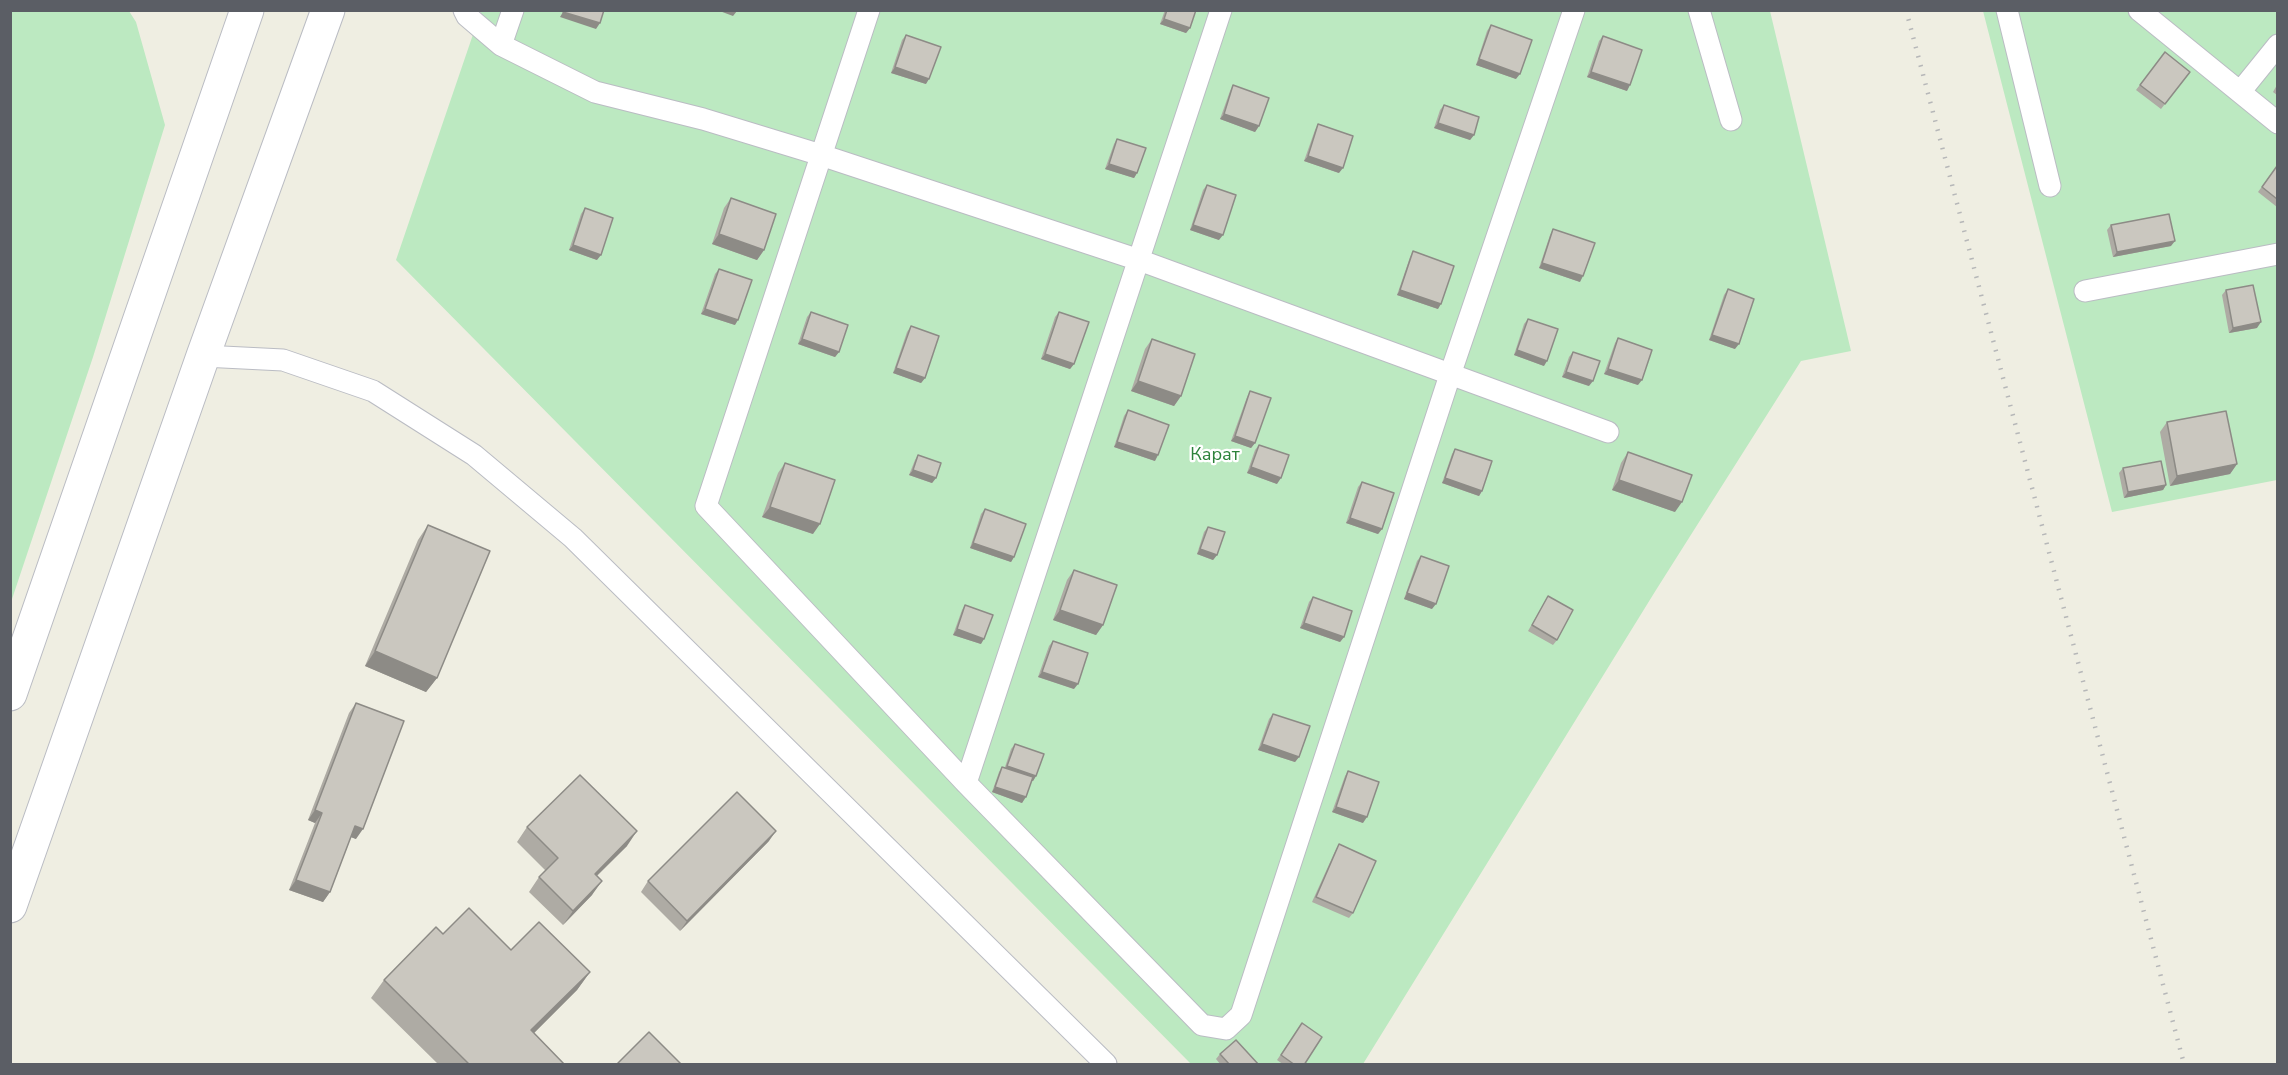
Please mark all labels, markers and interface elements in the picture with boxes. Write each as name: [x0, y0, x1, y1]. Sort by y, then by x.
park label: Карат: [1190, 445, 1240, 467]

